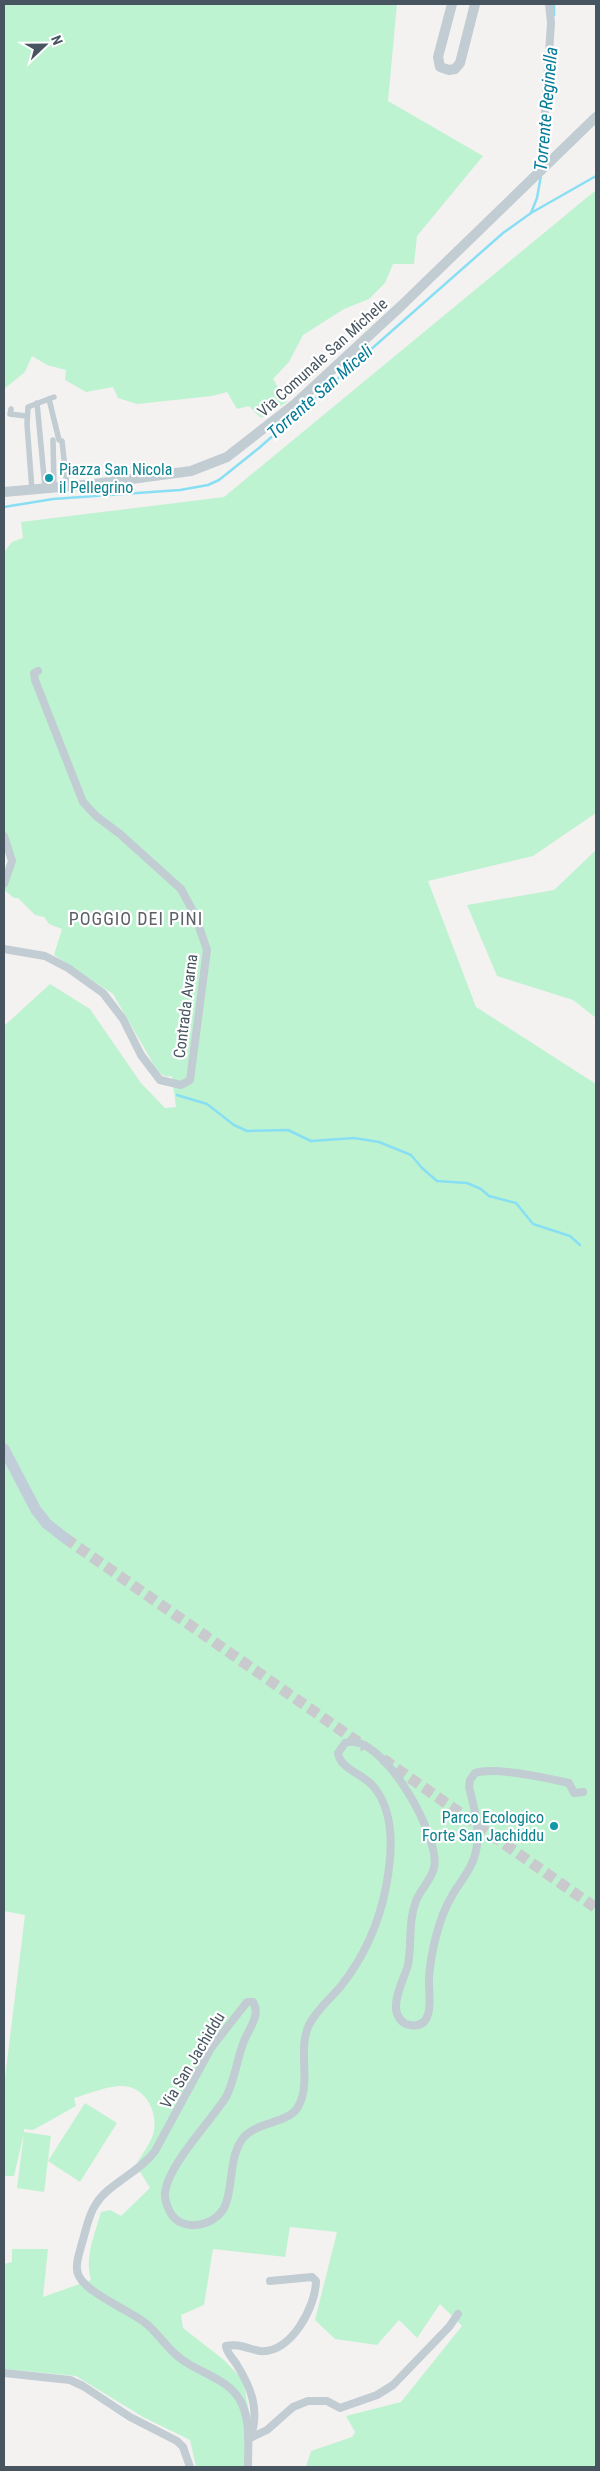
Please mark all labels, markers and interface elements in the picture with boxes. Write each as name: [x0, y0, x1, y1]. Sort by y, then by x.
north arrow: [20, 20, 70, 70]
text: N: [48, 33, 66, 47]
water label: Torrente Reginella: [530, 46, 561, 172]
street label: Via Comunale San Michele: [254, 294, 391, 421]
water label: Torrente San Miceli: [263, 339, 377, 443]
place label: Piazza San Nicola il Pellegrino: [59, 460, 172, 497]
marker: Piazza San Nicola il Pellegrino: [43, 472, 55, 484]
district label: POGGIO DEI PINI: [69, 908, 203, 929]
street label: Contrada Avarna: [170, 953, 201, 1059]
place label: Parco Ecologico Forte San Jachiddu: [422, 1808, 544, 1845]
marker: Parco Ecologico Forte San Jachiddu: [548, 1820, 560, 1832]
street label: Via San Jachiddu: [156, 2009, 229, 2112]

